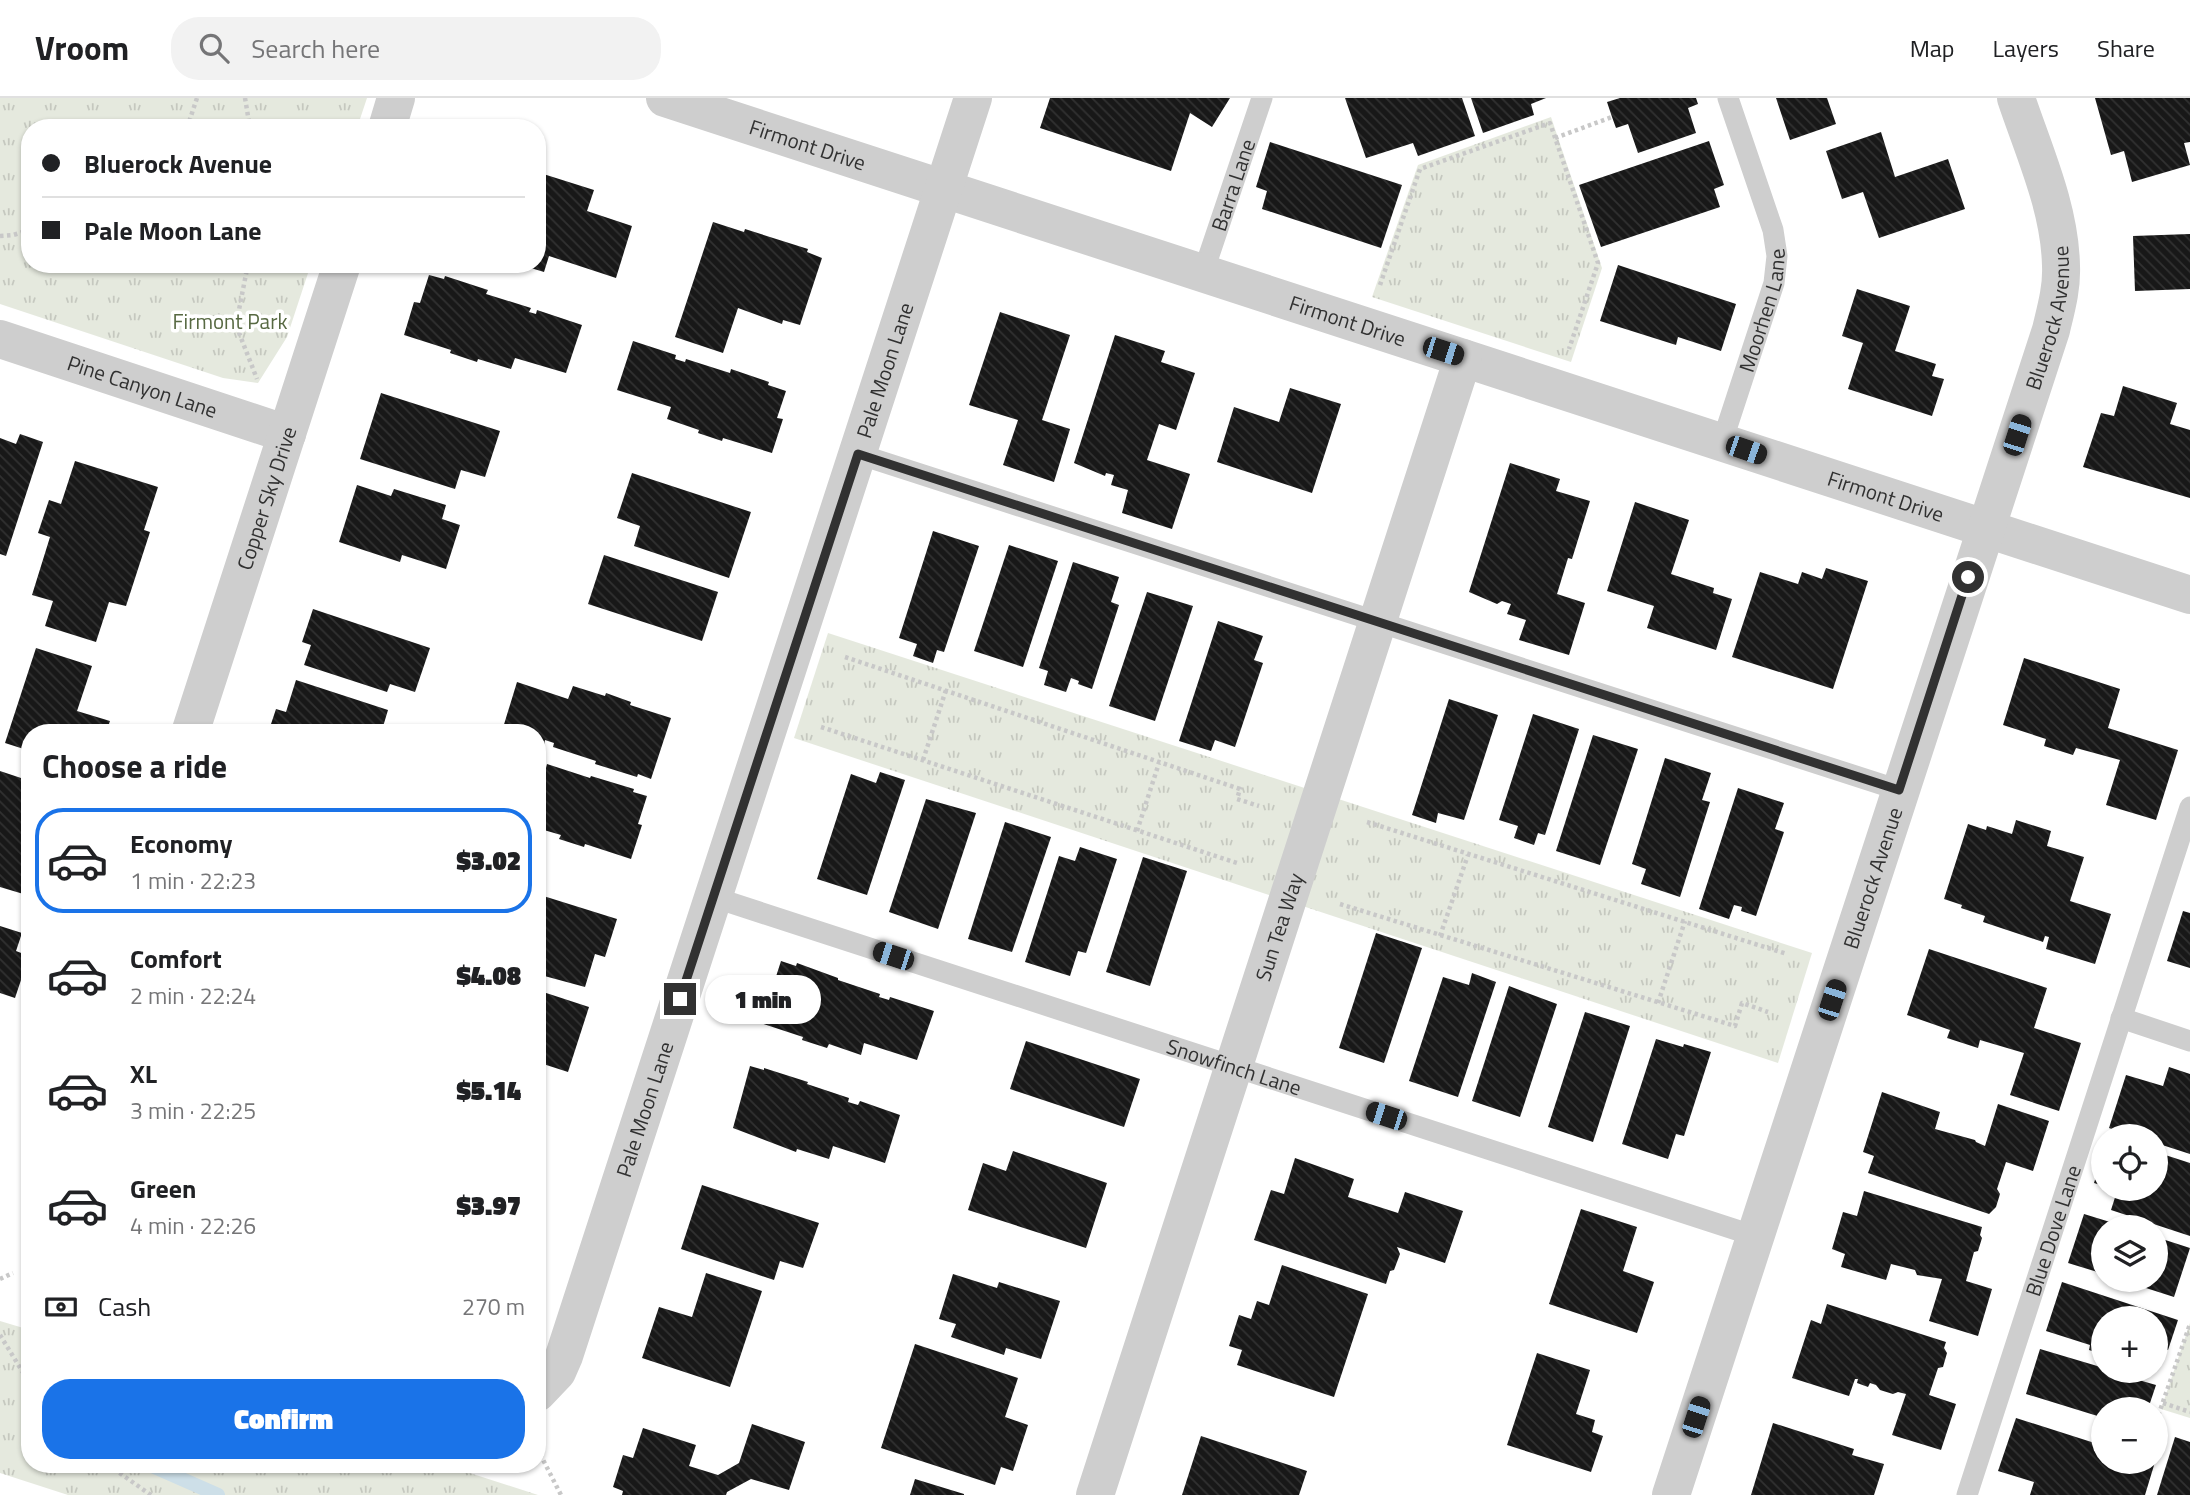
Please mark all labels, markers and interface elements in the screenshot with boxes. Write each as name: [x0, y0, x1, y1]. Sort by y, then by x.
search box: [171, 17, 661, 80]
text: Vroom: [35, 23, 129, 73]
icon: search: [195, 29, 233, 67]
text: Search here: [251, 29, 380, 68]
text: Map: [1910, 30, 1955, 66]
text: Layers: [1993, 30, 2059, 66]
text: Share: [2097, 30, 2155, 66]
street label: Firmont Drive: [745, 111, 870, 178]
street label: Barra Lane: [1202, 134, 1263, 235]
text: Bluerock Avenue: [84, 144, 272, 183]
text: Pale Moon Lane: [84, 211, 262, 250]
street label: Bluerock Avenue: [2017, 244, 2077, 394]
street label: Moorhen Lane: [1730, 246, 1793, 376]
street label: Firmont Drive: [1285, 287, 1410, 354]
street label: Pale Moon Lane: [847, 298, 922, 442]
park label: Firmont Park: [173, 305, 287, 337]
car: [1420, 335, 1467, 367]
street label: Pine Canyon Lane: [63, 346, 222, 426]
car: [2001, 412, 2034, 458]
street label: Copper Sky Drive: [228, 422, 304, 574]
car: [1723, 433, 1770, 467]
street label: Firmont Drive: [1823, 462, 1948, 530]
route start: [1952, 561, 1984, 593]
text: Choose a ride: [42, 742, 227, 790]
street label: Bluerock Avenue: [1834, 803, 1910, 953]
text: Economy: [130, 824, 232, 863]
icon: car: [46, 829, 109, 892]
text: $3.02: [456, 841, 521, 880]
text: 1 min · 22:23: [130, 863, 256, 898]
street label: Sun Tea Way: [1246, 869, 1311, 985]
text: Comfort: [130, 939, 222, 978]
car: [870, 940, 917, 972]
icon: car: [46, 944, 109, 1007]
text: $4.08: [456, 956, 521, 995]
callout: 1 min: [704, 974, 820, 1024]
car: [1816, 977, 1849, 1023]
text: 2 min · 22:24: [130, 978, 256, 1013]
text: 1 min: [734, 982, 792, 1017]
route end: [664, 983, 696, 1015]
street label: Snowfinch Lane: [1163, 1030, 1306, 1103]
street label: Pale Moon Lane: [607, 1037, 681, 1181]
text: XL: [130, 1054, 157, 1093]
icon: car: [46, 1059, 109, 1122]
text: $5.14: [456, 1071, 521, 1110]
text: 3 min · 22:25: [130, 1093, 256, 1128]
car: [1363, 1100, 1410, 1132]
map controls: [2091, 1124, 2168, 1474]
button: locate: [2091, 1124, 2168, 1201]
street label: Blue Dove Lane: [2016, 1161, 2089, 1300]
text: Green: [130, 1169, 196, 1208]
icon: car: [46, 1174, 109, 1237]
text: $3.97: [456, 1186, 521, 1225]
text: 4 min · 22:26: [130, 1208, 256, 1243]
button: layers: [2091, 1215, 2168, 1292]
text: Cash: [98, 1287, 151, 1326]
icon: cash: [42, 1288, 80, 1326]
text: 270 m: [462, 1289, 525, 1324]
button: +: [2091, 1306, 2168, 1383]
button: Confirm: [42, 1379, 525, 1459]
car: [1680, 1394, 1713, 1440]
button: −: [2091, 1397, 2168, 1474]

